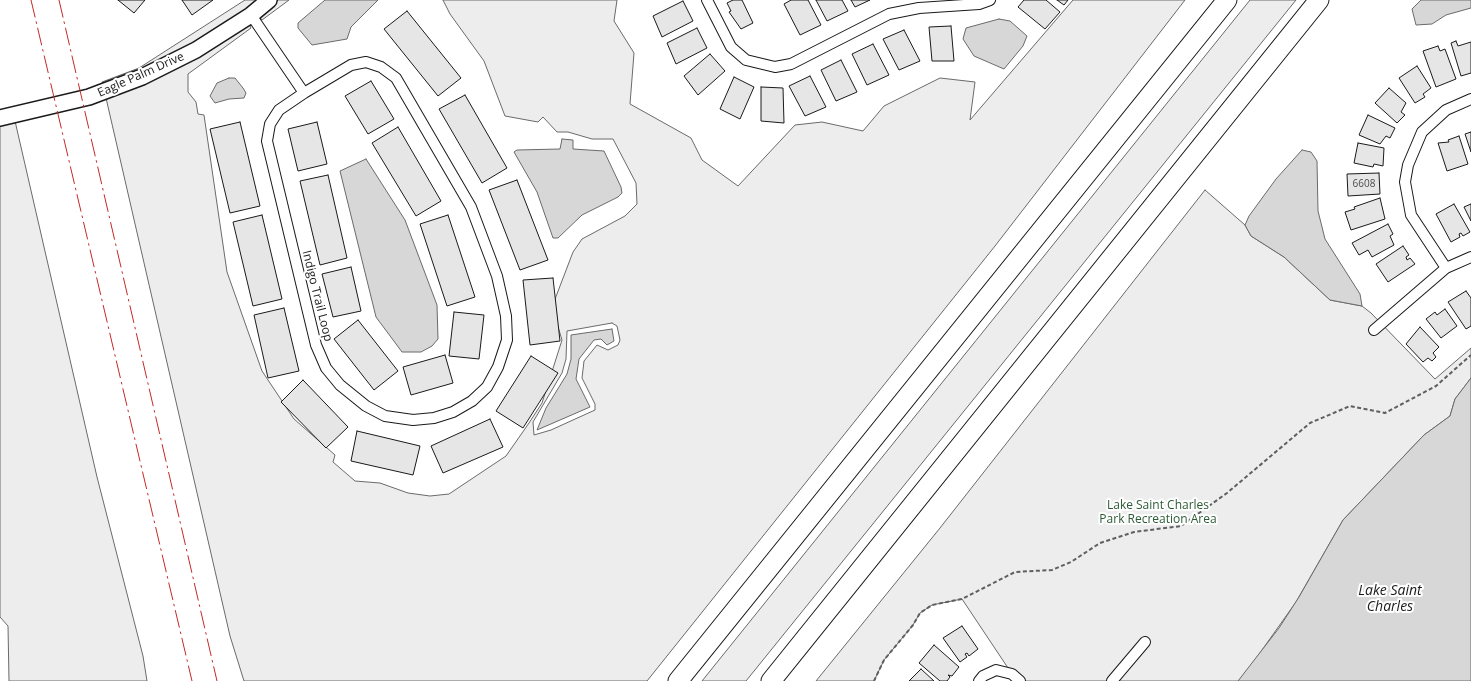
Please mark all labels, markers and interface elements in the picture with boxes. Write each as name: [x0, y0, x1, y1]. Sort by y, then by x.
street label: Eagle Palm Drive: [95, 49, 187, 101]
house number: 6608: [1353, 178, 1375, 190]
street label: Indigo Trail Loop: [299, 249, 335, 343]
park label: Lake Saint Charles Park Recreation Area: [1099, 499, 1217, 527]
water label: Lake Saint Charles: [1358, 583, 1422, 616]

